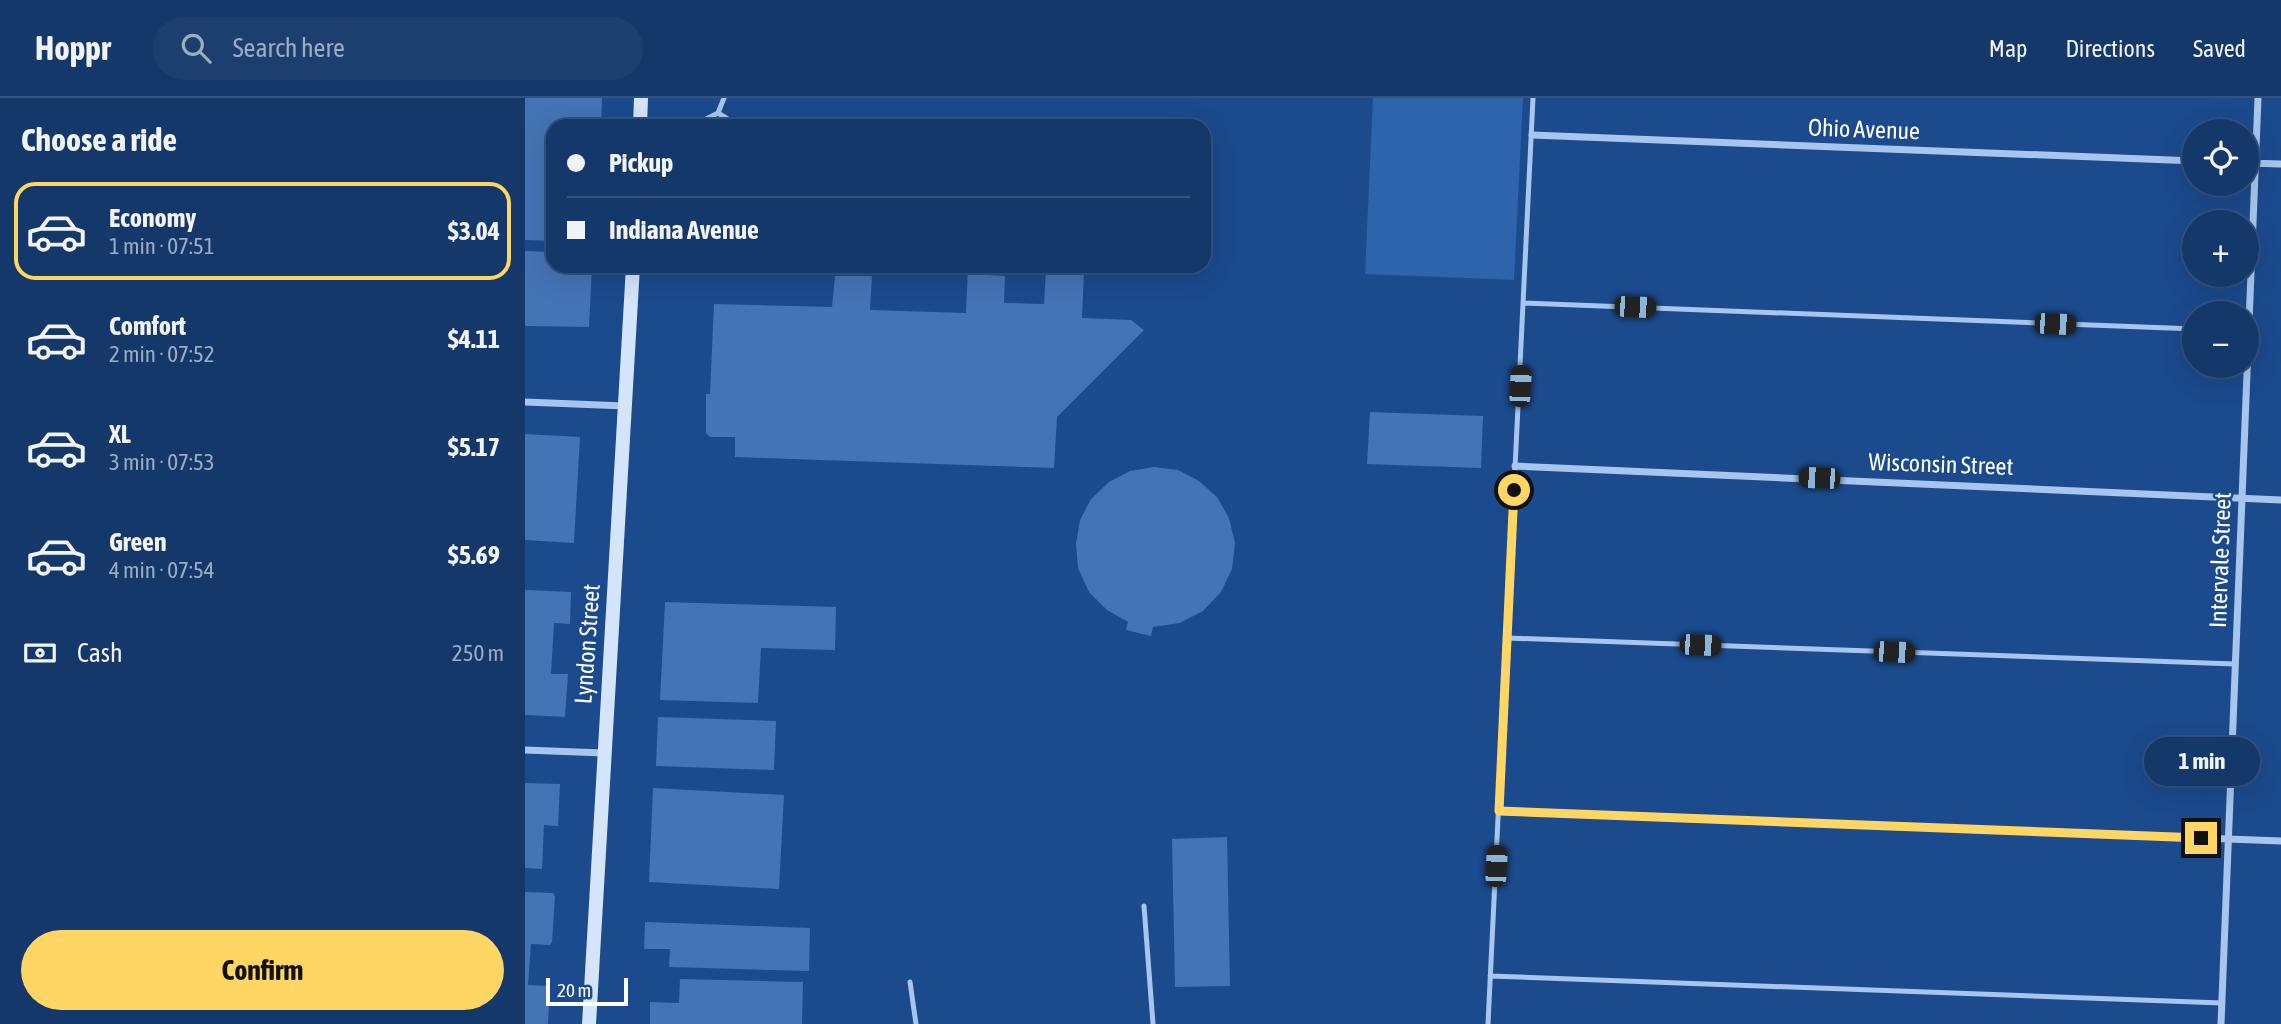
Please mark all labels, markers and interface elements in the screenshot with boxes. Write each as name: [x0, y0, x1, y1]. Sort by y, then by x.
search box: [153, 17, 643, 80]
text: Hoppr: [35, 29, 111, 67]
icon: search: [177, 29, 215, 67]
text: Search here: [233, 33, 345, 63]
text: Map: [1989, 35, 2027, 62]
text: Directions: [2065, 35, 2155, 62]
text: Saved: [2193, 35, 2246, 62]
street label: Ohio Avenue: [1807, 114, 1921, 144]
map controls: [2182, 119, 2259, 378]
button: locate: [2182, 119, 2259, 196]
text: Choose a ride: [21, 121, 177, 158]
text: Pickup: [609, 148, 673, 178]
icon: car: [25, 200, 88, 263]
text: Economy: [109, 203, 196, 233]
button: +: [2182, 210, 2259, 287]
text: Indiana Avenue: [609, 215, 759, 245]
text: $3.04: [448, 216, 500, 246]
text: 1 min · 07:51: [109, 233, 215, 259]
car: [1614, 296, 1657, 318]
button: −: [2182, 301, 2259, 378]
icon: car: [25, 308, 88, 371]
text: Comfort: [109, 311, 186, 341]
car: [2034, 313, 2077, 335]
text: $4.11: [448, 324, 500, 354]
text: 2 min · 07:52: [109, 341, 215, 367]
car: [1509, 364, 1532, 408]
icon: car: [25, 416, 88, 479]
text: XL: [109, 419, 131, 449]
text: $5.17: [448, 432, 500, 462]
street label: Wisconsin Street: [1868, 448, 2014, 480]
text: 3 min · 07:53: [109, 449, 215, 475]
car: [1798, 467, 1841, 489]
route start: [1498, 474, 1530, 506]
street label: Intervale Street: [2204, 491, 2236, 629]
icon: car: [25, 524, 88, 587]
text: Green: [109, 527, 167, 557]
text: $5.69: [448, 540, 500, 570]
text: 4 min · 07:54: [109, 557, 215, 583]
street label: Lyndon Street: [569, 583, 605, 705]
icon: cash: [21, 634, 59, 672]
car: [1679, 634, 1722, 656]
text: Cash: [77, 638, 123, 668]
text: 250 m: [452, 640, 504, 666]
car: [1873, 641, 1916, 663]
callout: 1 min: [2143, 736, 2259, 786]
text: 1 min: [2179, 748, 2225, 774]
route end: [2185, 822, 2217, 854]
car: [1485, 844, 1508, 888]
button: Confirm: [21, 930, 504, 1010]
scale bar: [546, 975, 628, 1007]
text: 20 m: [557, 979, 591, 1001]

